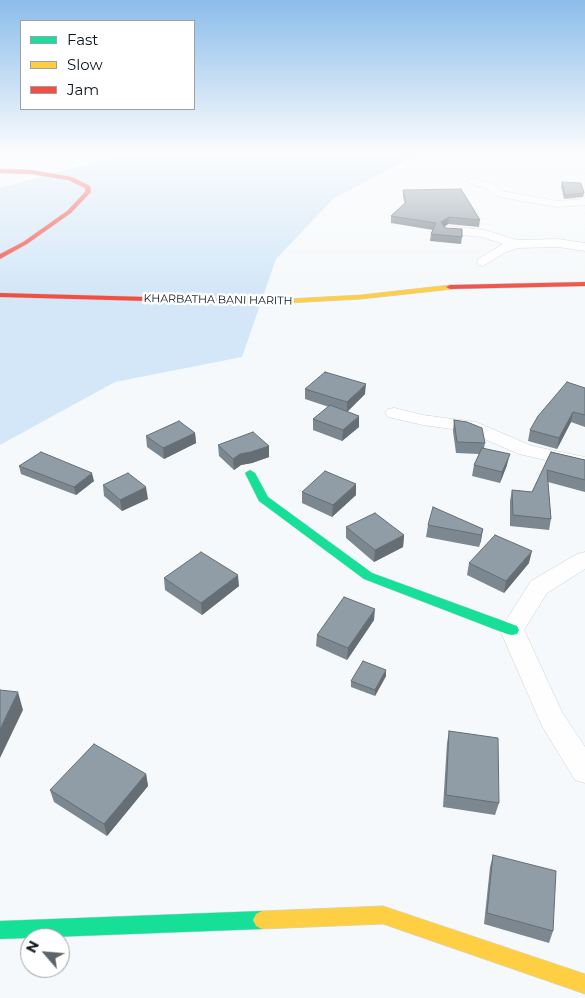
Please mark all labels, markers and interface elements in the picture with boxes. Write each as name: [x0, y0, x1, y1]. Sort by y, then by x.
legend: [20, 20, 195, 110]
text: Fast: [67, 30, 98, 49]
text: Slow: [67, 55, 103, 74]
text: Jam: [67, 80, 99, 99]
street label: KHARBATHA BANI HARITH: [143, 292, 293, 308]
north arrow: [20, 928, 70, 978]
text: N: [22, 938, 43, 956]

